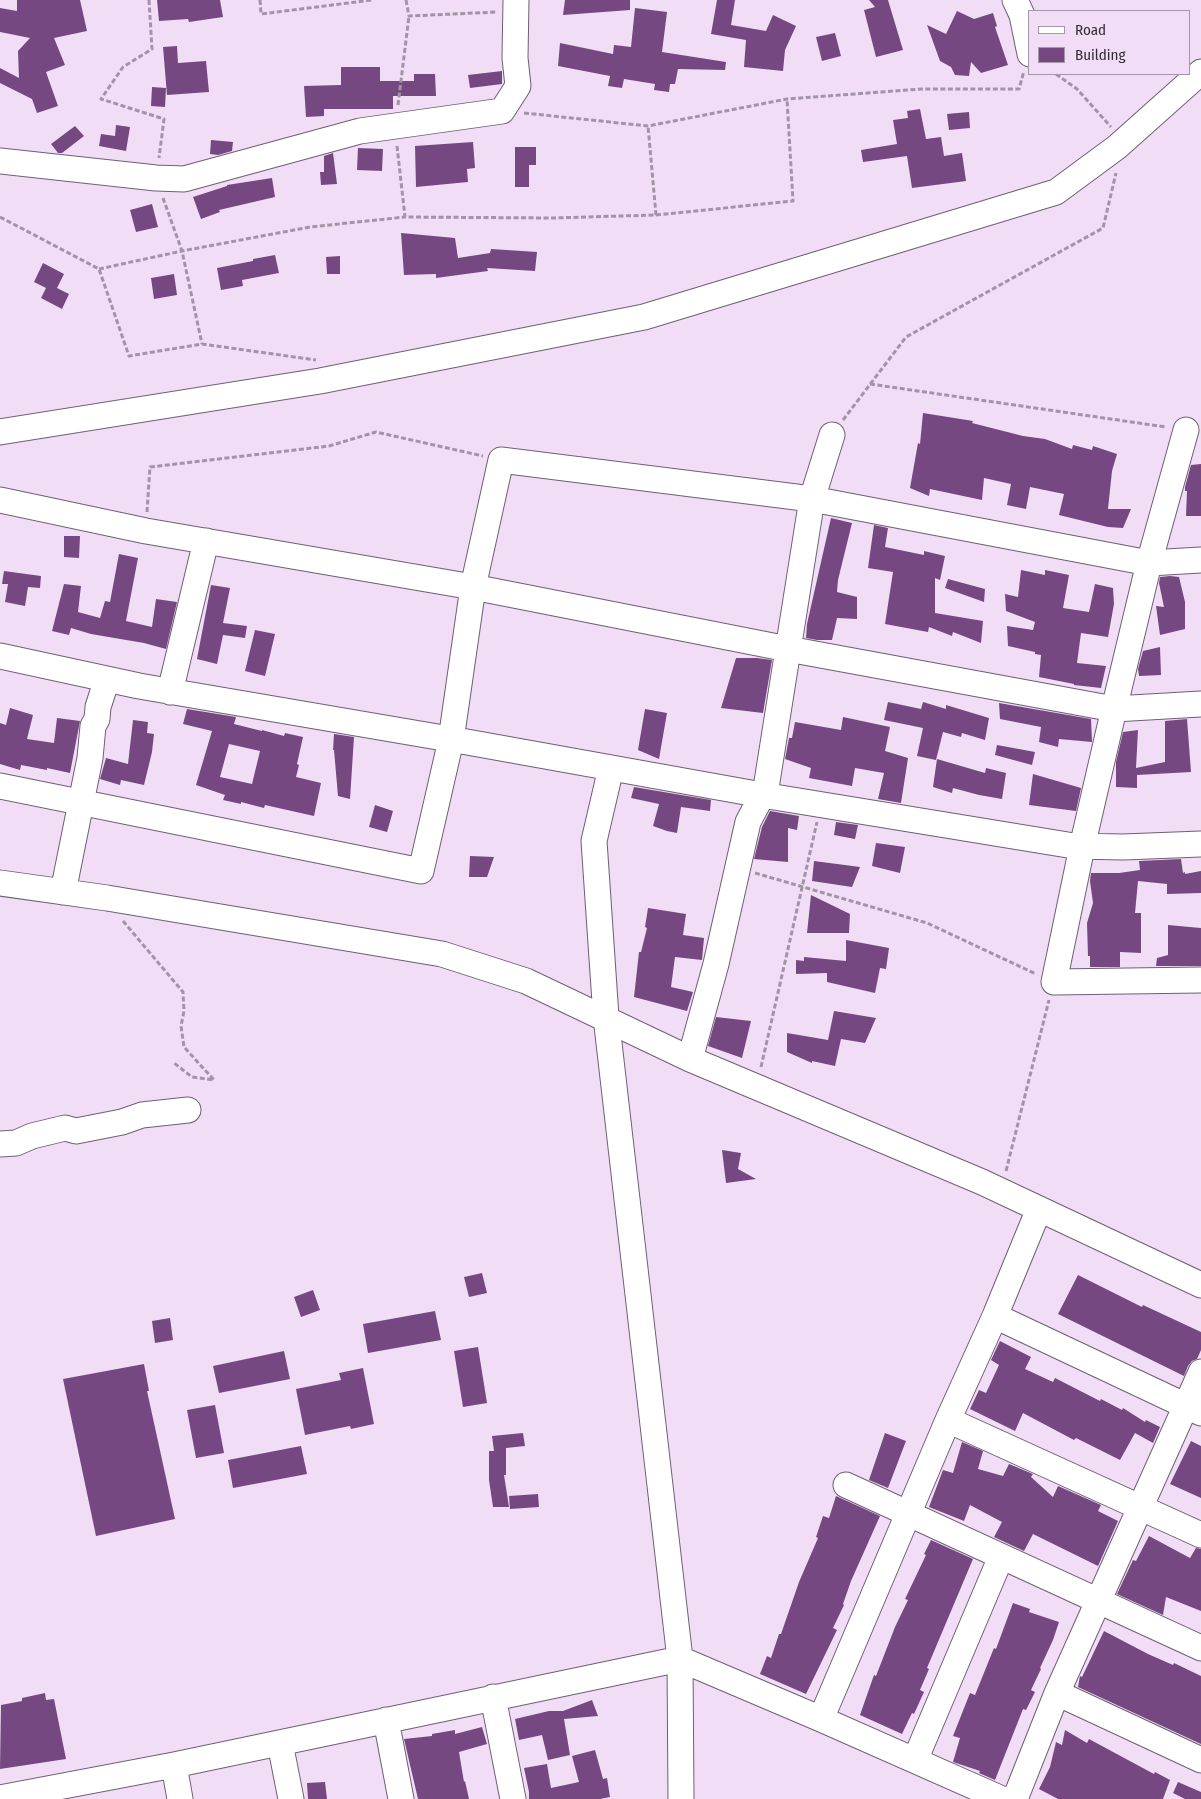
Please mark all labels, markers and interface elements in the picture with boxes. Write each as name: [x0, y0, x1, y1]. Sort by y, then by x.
legend: [1028, 10, 1191, 75]
text: Road: [1075, 21, 1106, 39]
text: Building: [1075, 46, 1126, 64]

